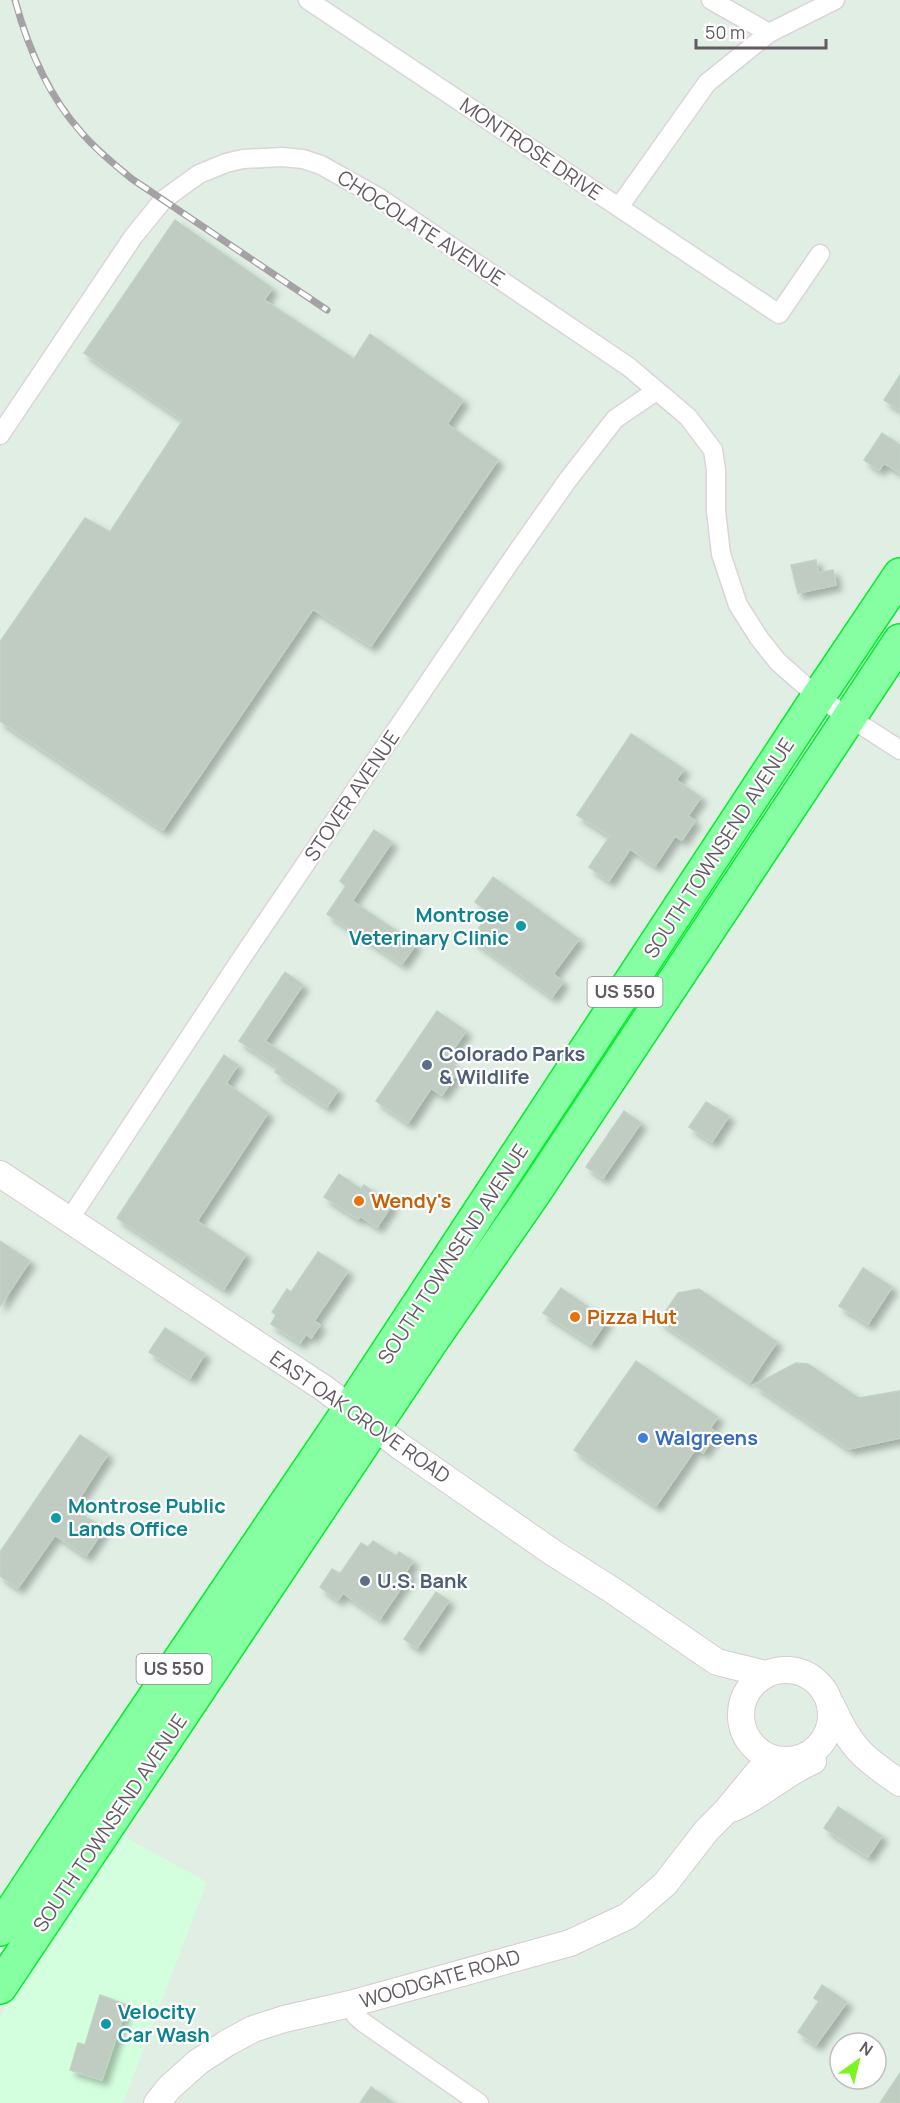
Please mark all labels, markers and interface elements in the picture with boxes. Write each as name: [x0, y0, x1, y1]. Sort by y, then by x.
scale bar: [696, 12, 826, 50]
text: 50 m: [705, 20, 745, 44]
street label: MONTROSE DRIVE: [455, 91, 608, 206]
street label: CHOCOLATE AVENUE: [333, 163, 510, 292]
street label: STOVER AVENUE: [298, 725, 405, 866]
street label: SOUTH TOWNSEND AVENUE: [637, 732, 800, 963]
place label: Montrose Veterinary Clinic: [349, 901, 509, 951]
marker: Montrose Veterinary Clinic: [514, 919, 528, 933]
road number: US 550: [588, 977, 662, 1007]
place label: Colorado Parks & Wildlife: [439, 1040, 586, 1090]
marker: Colorado Parks & Wildlife: [420, 1058, 434, 1072]
street label: SOUTH TOWNSEND AVENUE: [371, 1138, 534, 1369]
place label: Wendy's: [371, 1187, 452, 1214]
marker: Wendy's: [352, 1194, 366, 1208]
place label: Pizza Hut: [587, 1303, 677, 1330]
marker: Pizza Hut: [568, 1310, 582, 1324]
street label: EAST OAK GROVE ROAD: [265, 1344, 456, 1489]
place label: Walgreens: [655, 1424, 758, 1451]
marker: Walgreens: [636, 1431, 650, 1445]
place label: Montrose Public Lands Office: [68, 1492, 226, 1542]
marker: Montrose Public Lands Office: [49, 1511, 63, 1525]
place label: U.S. Bank: [377, 1567, 468, 1594]
marker: U.S. Bank: [358, 1574, 372, 1588]
road number: US 550: [136, 1654, 212, 1684]
street label: SOUTH TOWNSEND AVENUE: [26, 1708, 193, 1937]
street label: WOODGATE ROAD: [356, 1943, 523, 2014]
place label: Velocity Car Wash: [118, 1998, 210, 2048]
marker: Velocity Car Wash: [99, 2017, 113, 2031]
north arrow: [828, 2031, 888, 2091]
text: N: [855, 2036, 877, 2061]

